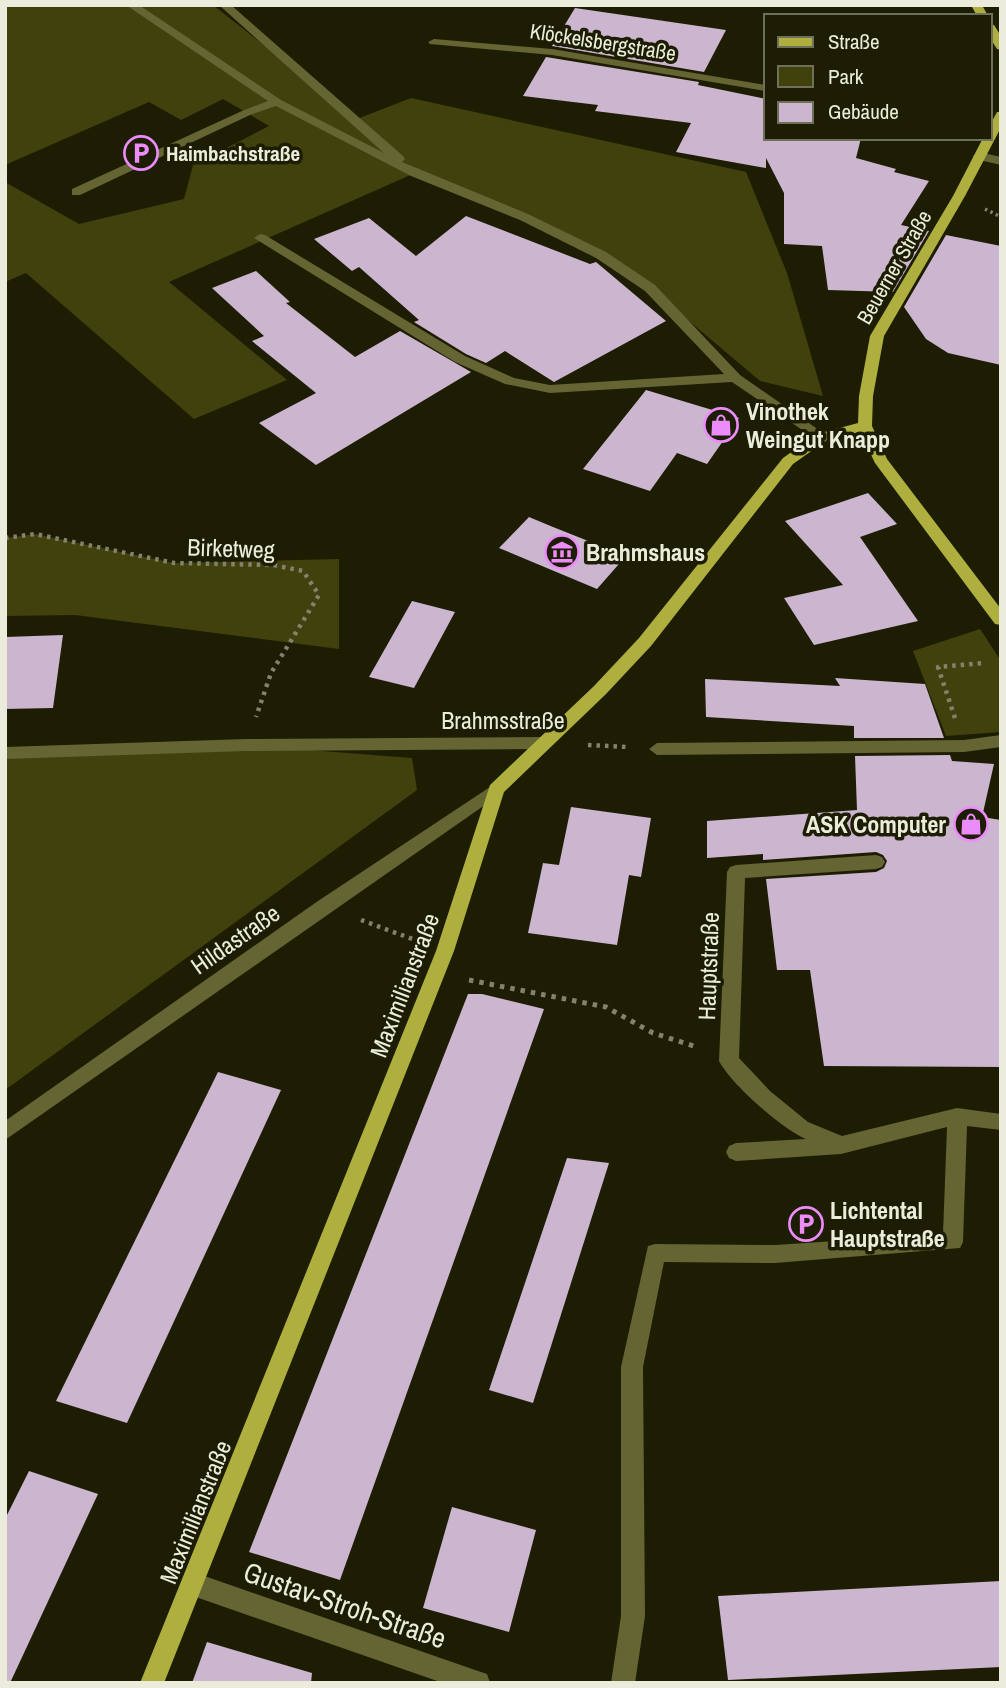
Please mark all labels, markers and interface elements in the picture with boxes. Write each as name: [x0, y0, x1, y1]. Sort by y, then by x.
legend: [764, 14, 992, 140]
street label: Klöckelsbergstraße: [528, 16, 678, 68]
text: Straße: [828, 27, 880, 56]
text: Park: [828, 62, 864, 91]
text: Gebäude: [828, 97, 899, 126]
parking icon: Haimbachstraße: [122, 134, 160, 172]
place label: Haimbachstraße: [166, 139, 300, 168]
street label: Beuerner Straße: [850, 205, 938, 329]
place label: Vinothek Weingut Knapp: [746, 395, 890, 455]
shop icon: Vinothek Weingut Knapp: [702, 406, 740, 444]
street label: Birketweg: [187, 530, 275, 566]
museum icon: Brahmshaus: [543, 533, 581, 571]
place label: Brahmshaus: [586, 536, 705, 568]
street label: Brahmsstraße: [441, 704, 565, 736]
shop icon: ASK Computer: [952, 805, 990, 843]
place label: ASK Computer: [806, 808, 946, 840]
street label: Hildastraße: [184, 897, 286, 981]
street label: Maximilianstraße: [362, 908, 446, 1062]
street label: Hauptstraße: [690, 911, 726, 1021]
place label: Lichtental Hauptstraße: [830, 1194, 945, 1254]
parking icon: Lichtental Hauptstraße: [787, 1205, 825, 1243]
street label: Maximilianstraße: [152, 1436, 238, 1588]
street label: Gustav-Stroh-Straße: [239, 1553, 451, 1657]

